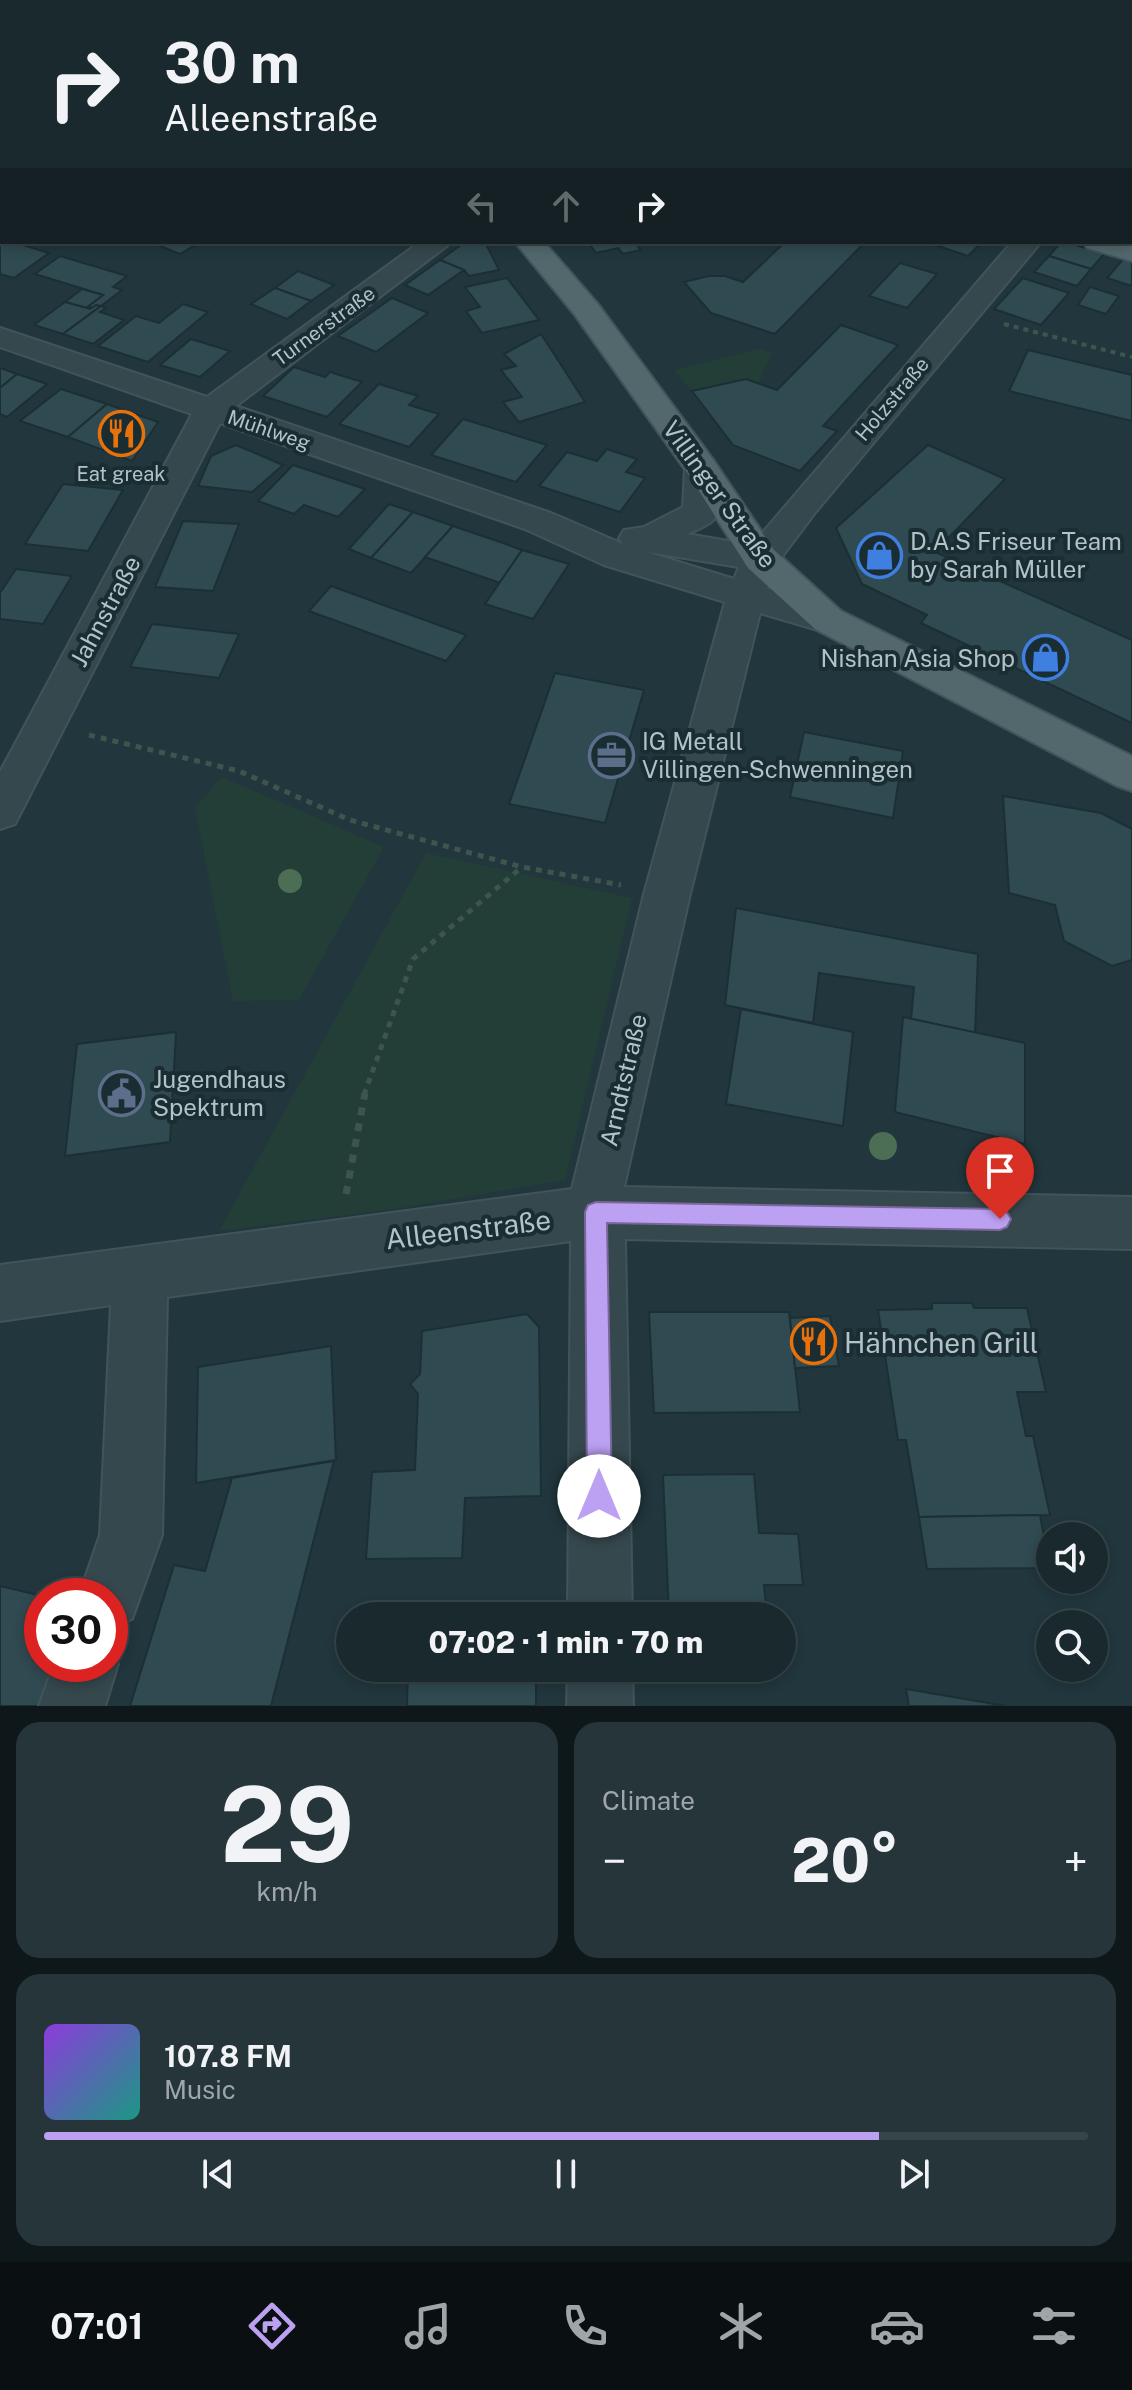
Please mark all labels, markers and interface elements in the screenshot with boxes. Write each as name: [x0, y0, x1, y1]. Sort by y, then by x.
text: 30 m: [164, 30, 300, 96]
icon: right: [32, 32, 136, 136]
text: Alleenstraße: [164, 97, 378, 139]
icon: left: [460, 184, 504, 228]
icon: ahead: [544, 184, 588, 228]
icon: right: [628, 184, 672, 228]
street label: Turnerstraße: [268, 281, 380, 371]
street label: Holzstraße: [850, 352, 934, 446]
street label: Mühlweg: [225, 405, 313, 455]
restaurant icon: Eat greak: [97, 410, 145, 458]
street label: Villinger Straße: [657, 415, 783, 573]
place label: Eat greak: [76, 462, 166, 486]
place label: D.A.S Friseur Team by Sarah Müller: [910, 527, 1122, 583]
shop icon: D.A.S Friseur Team by Sarah Müller: [855, 531, 903, 579]
street label: Jahnstraße: [64, 551, 146, 671]
shop icon: Nishan Asia Shop: [1022, 634, 1070, 682]
place label: Nishan Asia Shop: [820, 644, 1015, 672]
place label: IG Metall Villingen-Schwenningen: [642, 727, 913, 783]
office icon: IG Metall Villingen-Schwenningen: [587, 731, 635, 779]
street label: Arndtstraße: [594, 1011, 652, 1149]
place label: Jugendhaus Spektrum: [153, 1065, 286, 1121]
public building icon: Jugendhaus Spektrum: [98, 1069, 146, 1117]
pin: [966, 1137, 1034, 1219]
icon: arrive: [978, 1149, 1022, 1193]
street label: Alleenstraße: [383, 1202, 553, 1256]
restaurant icon: Hähnchen Grill: [789, 1318, 837, 1366]
place label: Hähnchen Grill: [844, 1326, 1038, 1359]
position arrow: [557, 1454, 641, 1538]
map controls: [1036, 1522, 1108, 1682]
button: sound: [1036, 1522, 1108, 1594]
speed limit sign: 30: [24, 1578, 128, 1682]
button: search: [1036, 1610, 1108, 1682]
text: 07:02 · 1 min · 70 m: [429, 1624, 703, 1660]
text: 29: [220, 1763, 354, 1885]
text: Climate: [602, 1785, 695, 1816]
text: 20°: [791, 1825, 899, 1896]
text: −: [602, 1835, 626, 1887]
text: +: [1064, 1835, 1088, 1887]
text: km/h: [256, 1876, 318, 1907]
text: 107.8 FM: [164, 2038, 292, 2074]
text: Music: [164, 2074, 236, 2105]
icon: previous: [196, 2152, 240, 2196]
icon: pause: [544, 2152, 588, 2196]
icon: next: [892, 2152, 936, 2196]
icon: directions: [244, 2298, 300, 2354]
icon: music: [400, 2298, 456, 2354]
icon: phone: [557, 2298, 613, 2354]
icon: climate: [713, 2298, 769, 2354]
icon: car: [869, 2298, 925, 2354]
icon: filters: [1026, 2298, 1082, 2354]
text: 07:01: [50, 2305, 144, 2347]

